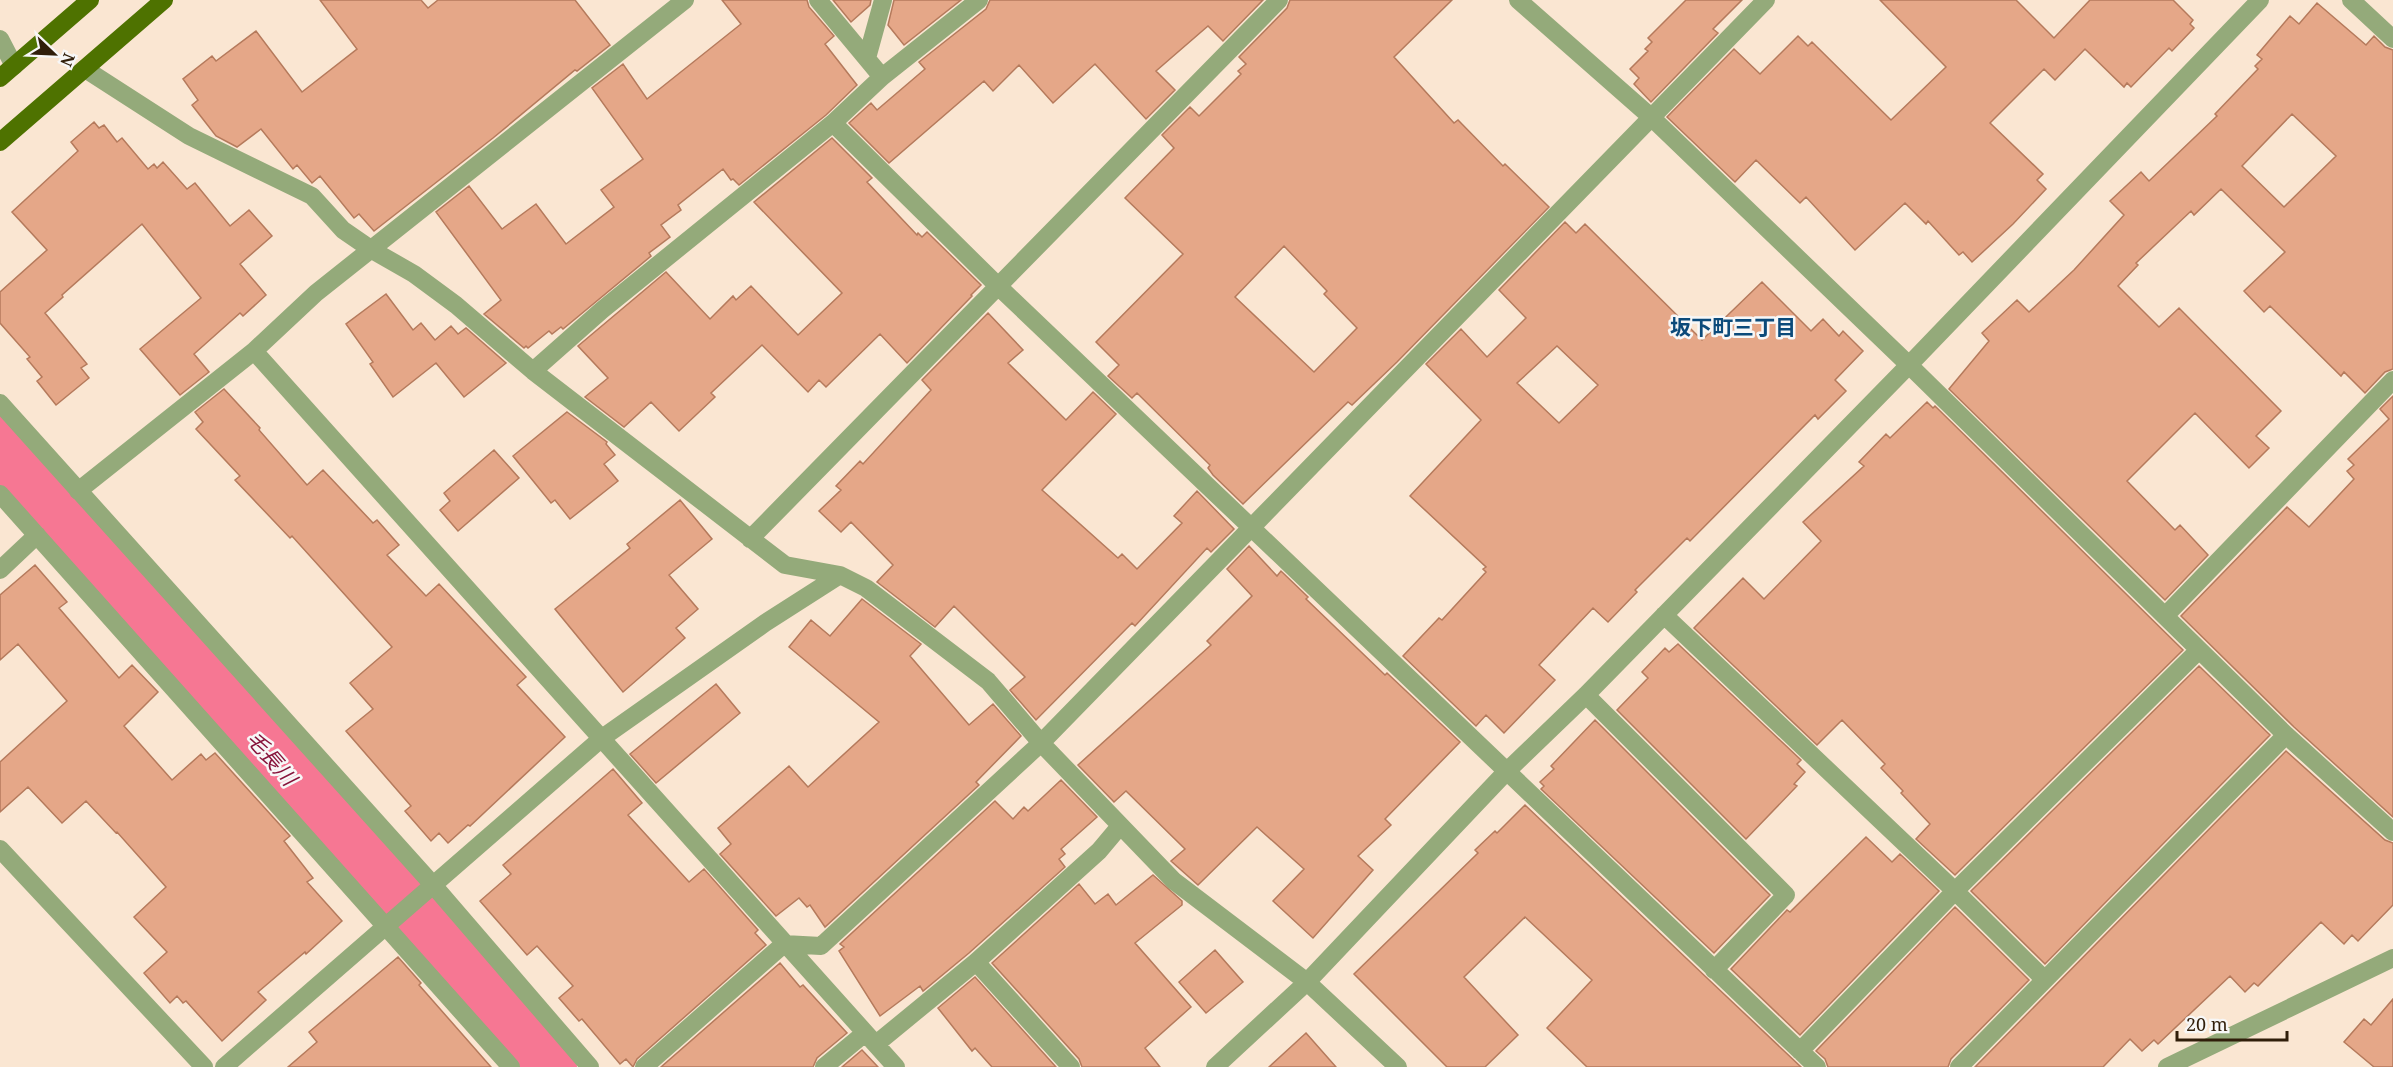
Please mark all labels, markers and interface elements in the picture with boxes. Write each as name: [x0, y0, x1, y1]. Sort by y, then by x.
north arrow: [24, 24, 84, 84]
text: N: [55, 50, 80, 70]
district label: 坂下町三丁目: [1670, 313, 1796, 341]
water label: 毛長川: [241, 725, 305, 792]
scale bar: [2177, 1004, 2286, 1042]
text: 20 m: [2186, 1012, 2228, 1036]

